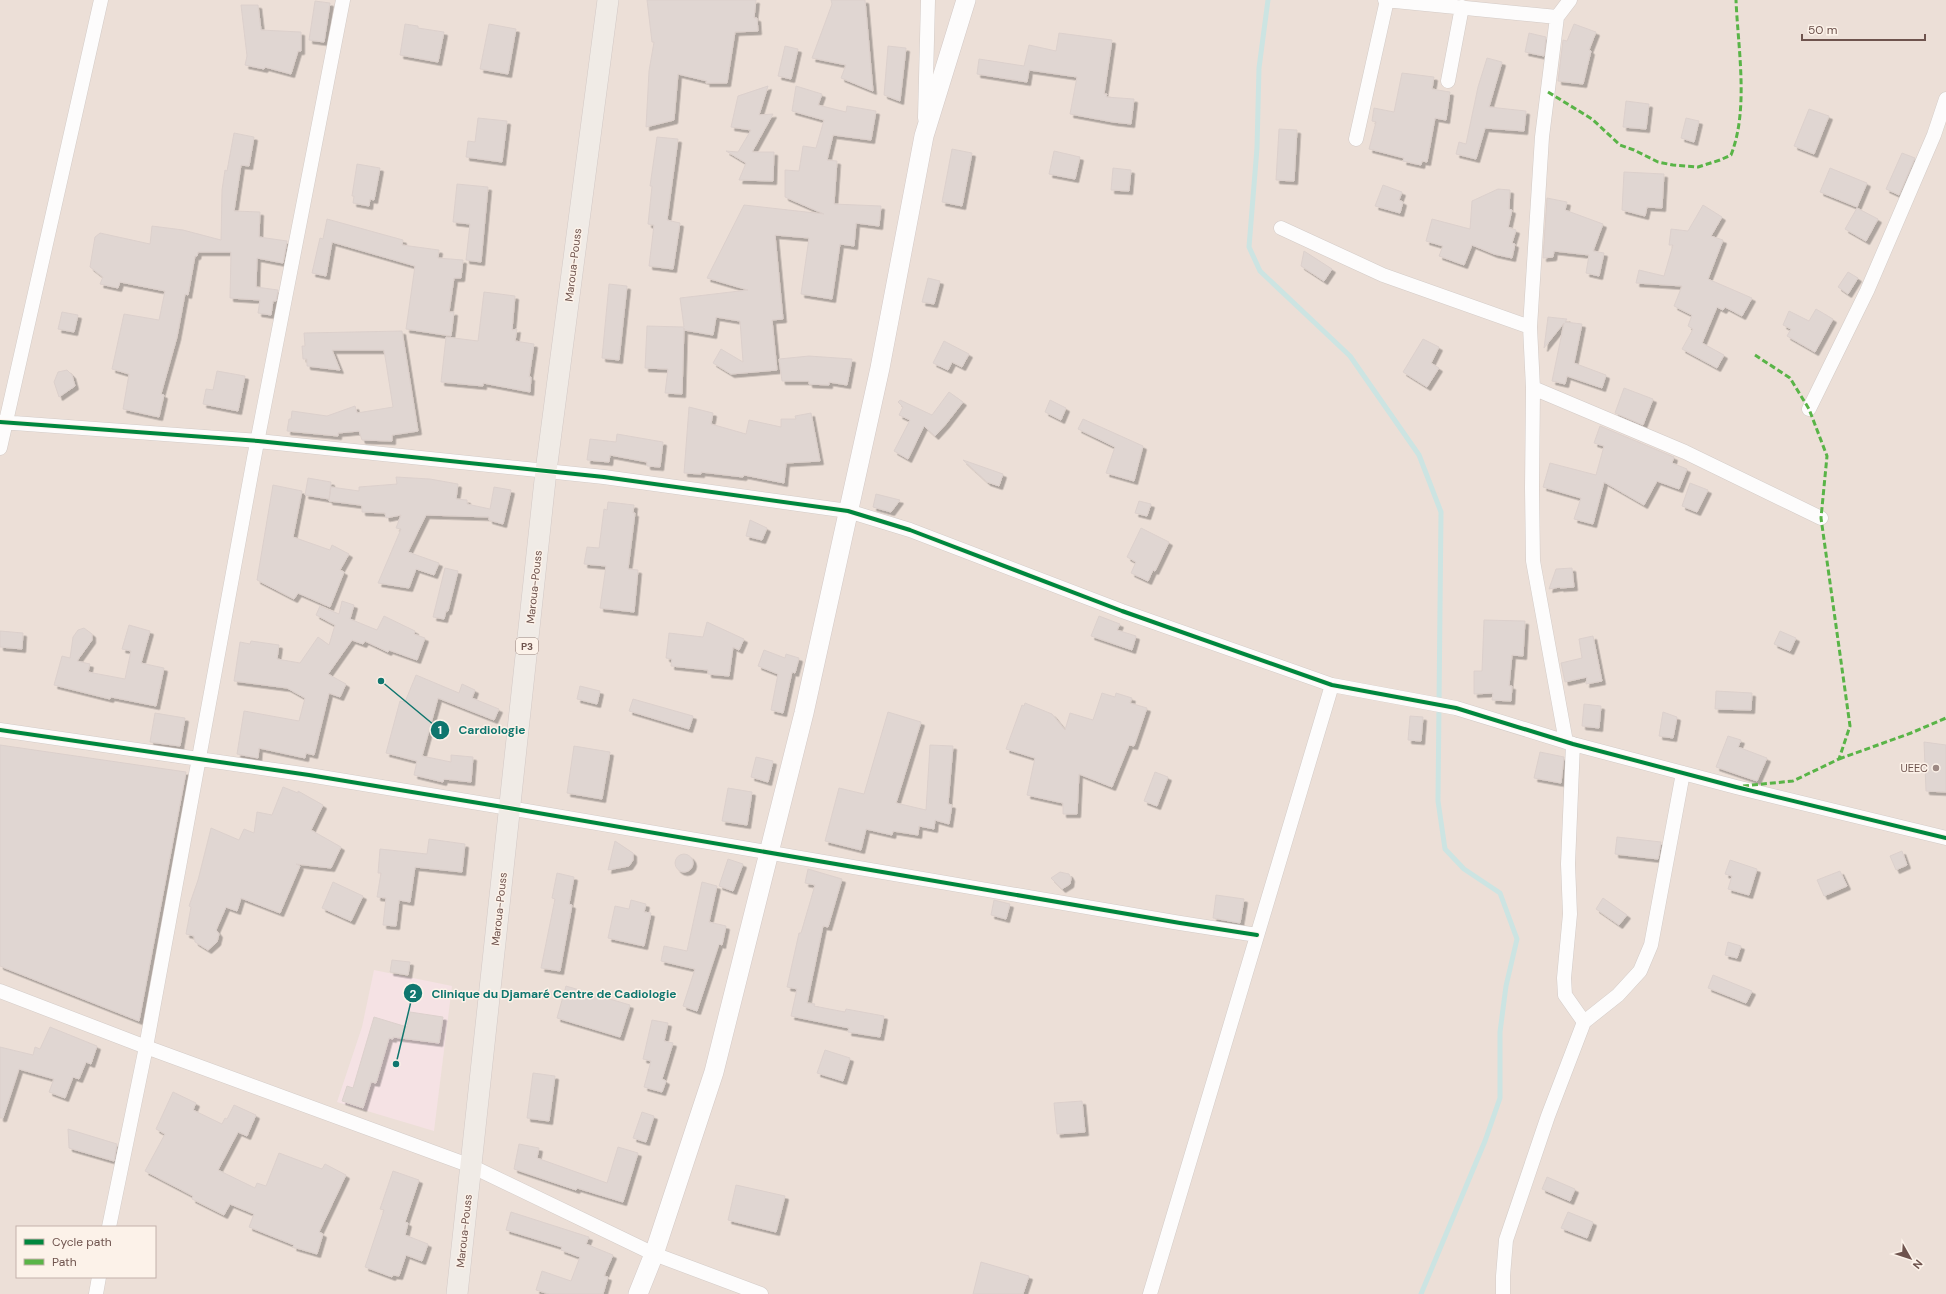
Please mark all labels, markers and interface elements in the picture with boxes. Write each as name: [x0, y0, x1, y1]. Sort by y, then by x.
scale bar: [1802, 16, 1925, 42]
text: 50 m: [1808, 22, 1837, 38]
street label: Maroua-Pouss: [562, 228, 584, 302]
street label: Maroua-Pouss: [523, 550, 545, 624]
road number: P3: [516, 638, 538, 654]
callout: Cardiologie: [430, 718, 533, 742]
text: 1: [438, 722, 442, 738]
text: Cardiologie: [459, 722, 525, 738]
place label: UEEC: [1900, 761, 1928, 775]
marker: UEEC: [1931, 763, 1941, 773]
street label: Maroua-Pouss: [488, 872, 510, 946]
callout: Clinique du Djamaré Centre de Cadiologie: [403, 981, 684, 1005]
text: 2: [410, 986, 417, 1002]
text: Clinique du Djamaré Centre de Cadiologie: [432, 986, 677, 1002]
street label: Maroua-Pouss: [453, 1194, 475, 1268]
legend: [16, 1226, 156, 1278]
text: Cycle path: [52, 1234, 112, 1250]
north arrow: [1890, 1238, 1930, 1278]
text: Path: [52, 1254, 77, 1270]
text: N: [1910, 1257, 1926, 1272]

